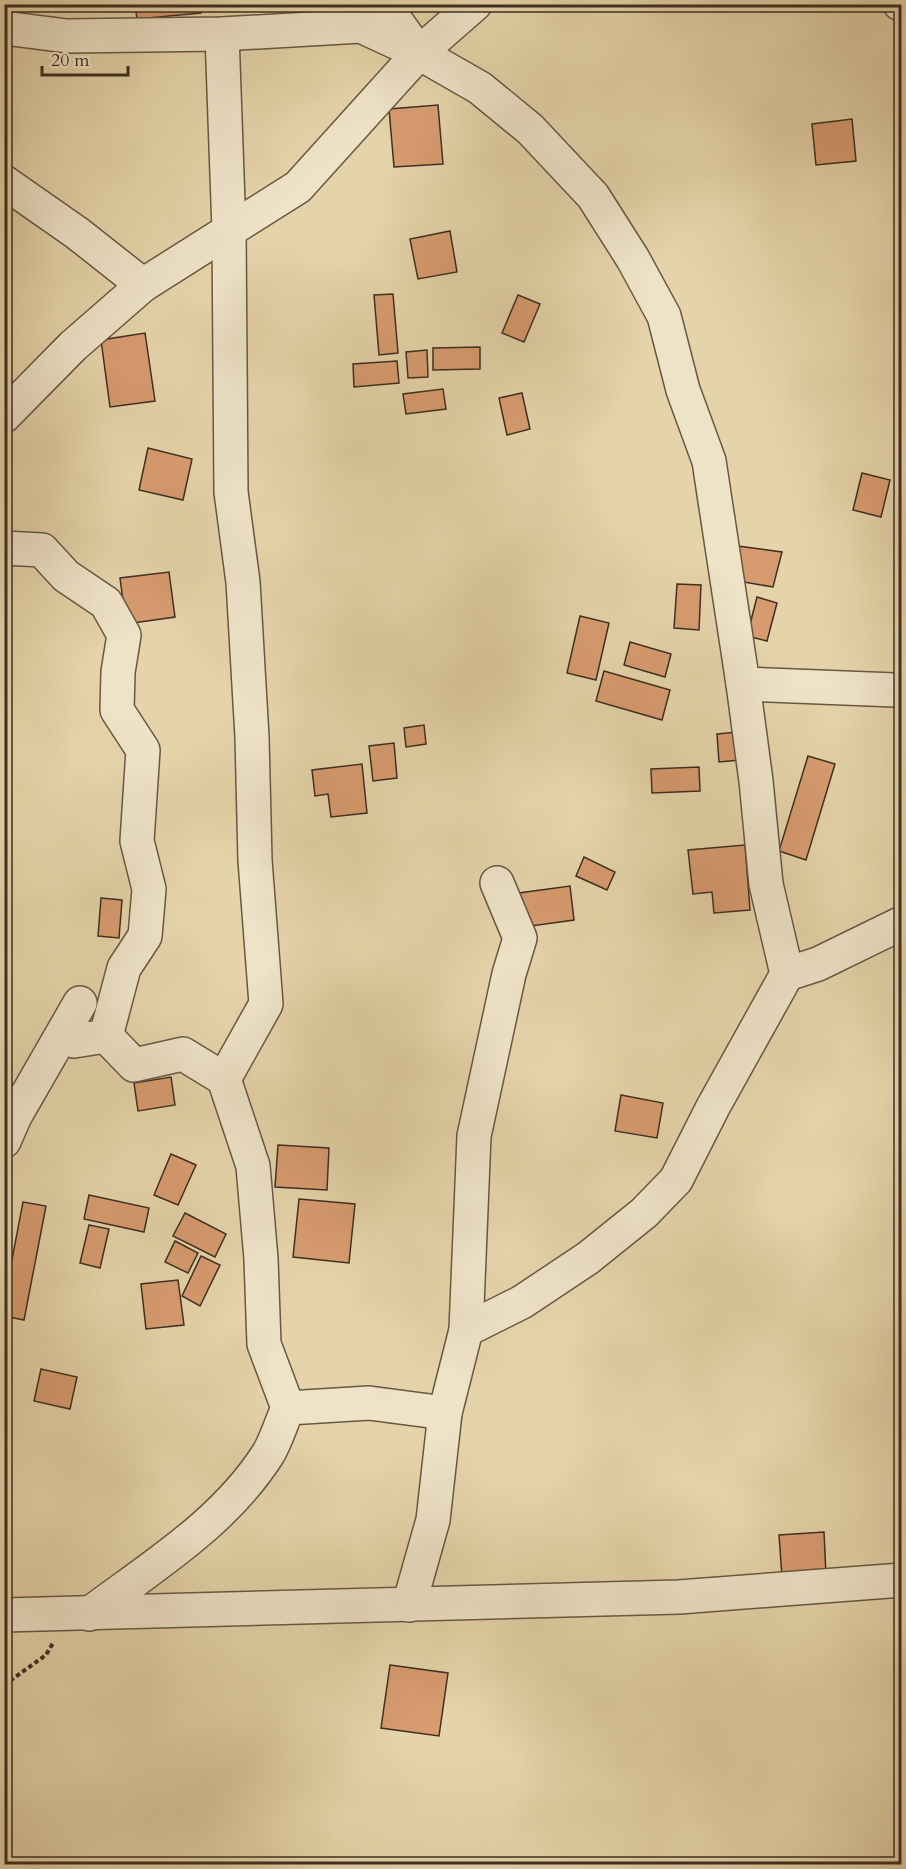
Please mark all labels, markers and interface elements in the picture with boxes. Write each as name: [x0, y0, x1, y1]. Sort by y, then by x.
scale bar: [42, 39, 128, 77]
text: 20 m: [51, 48, 90, 73]

